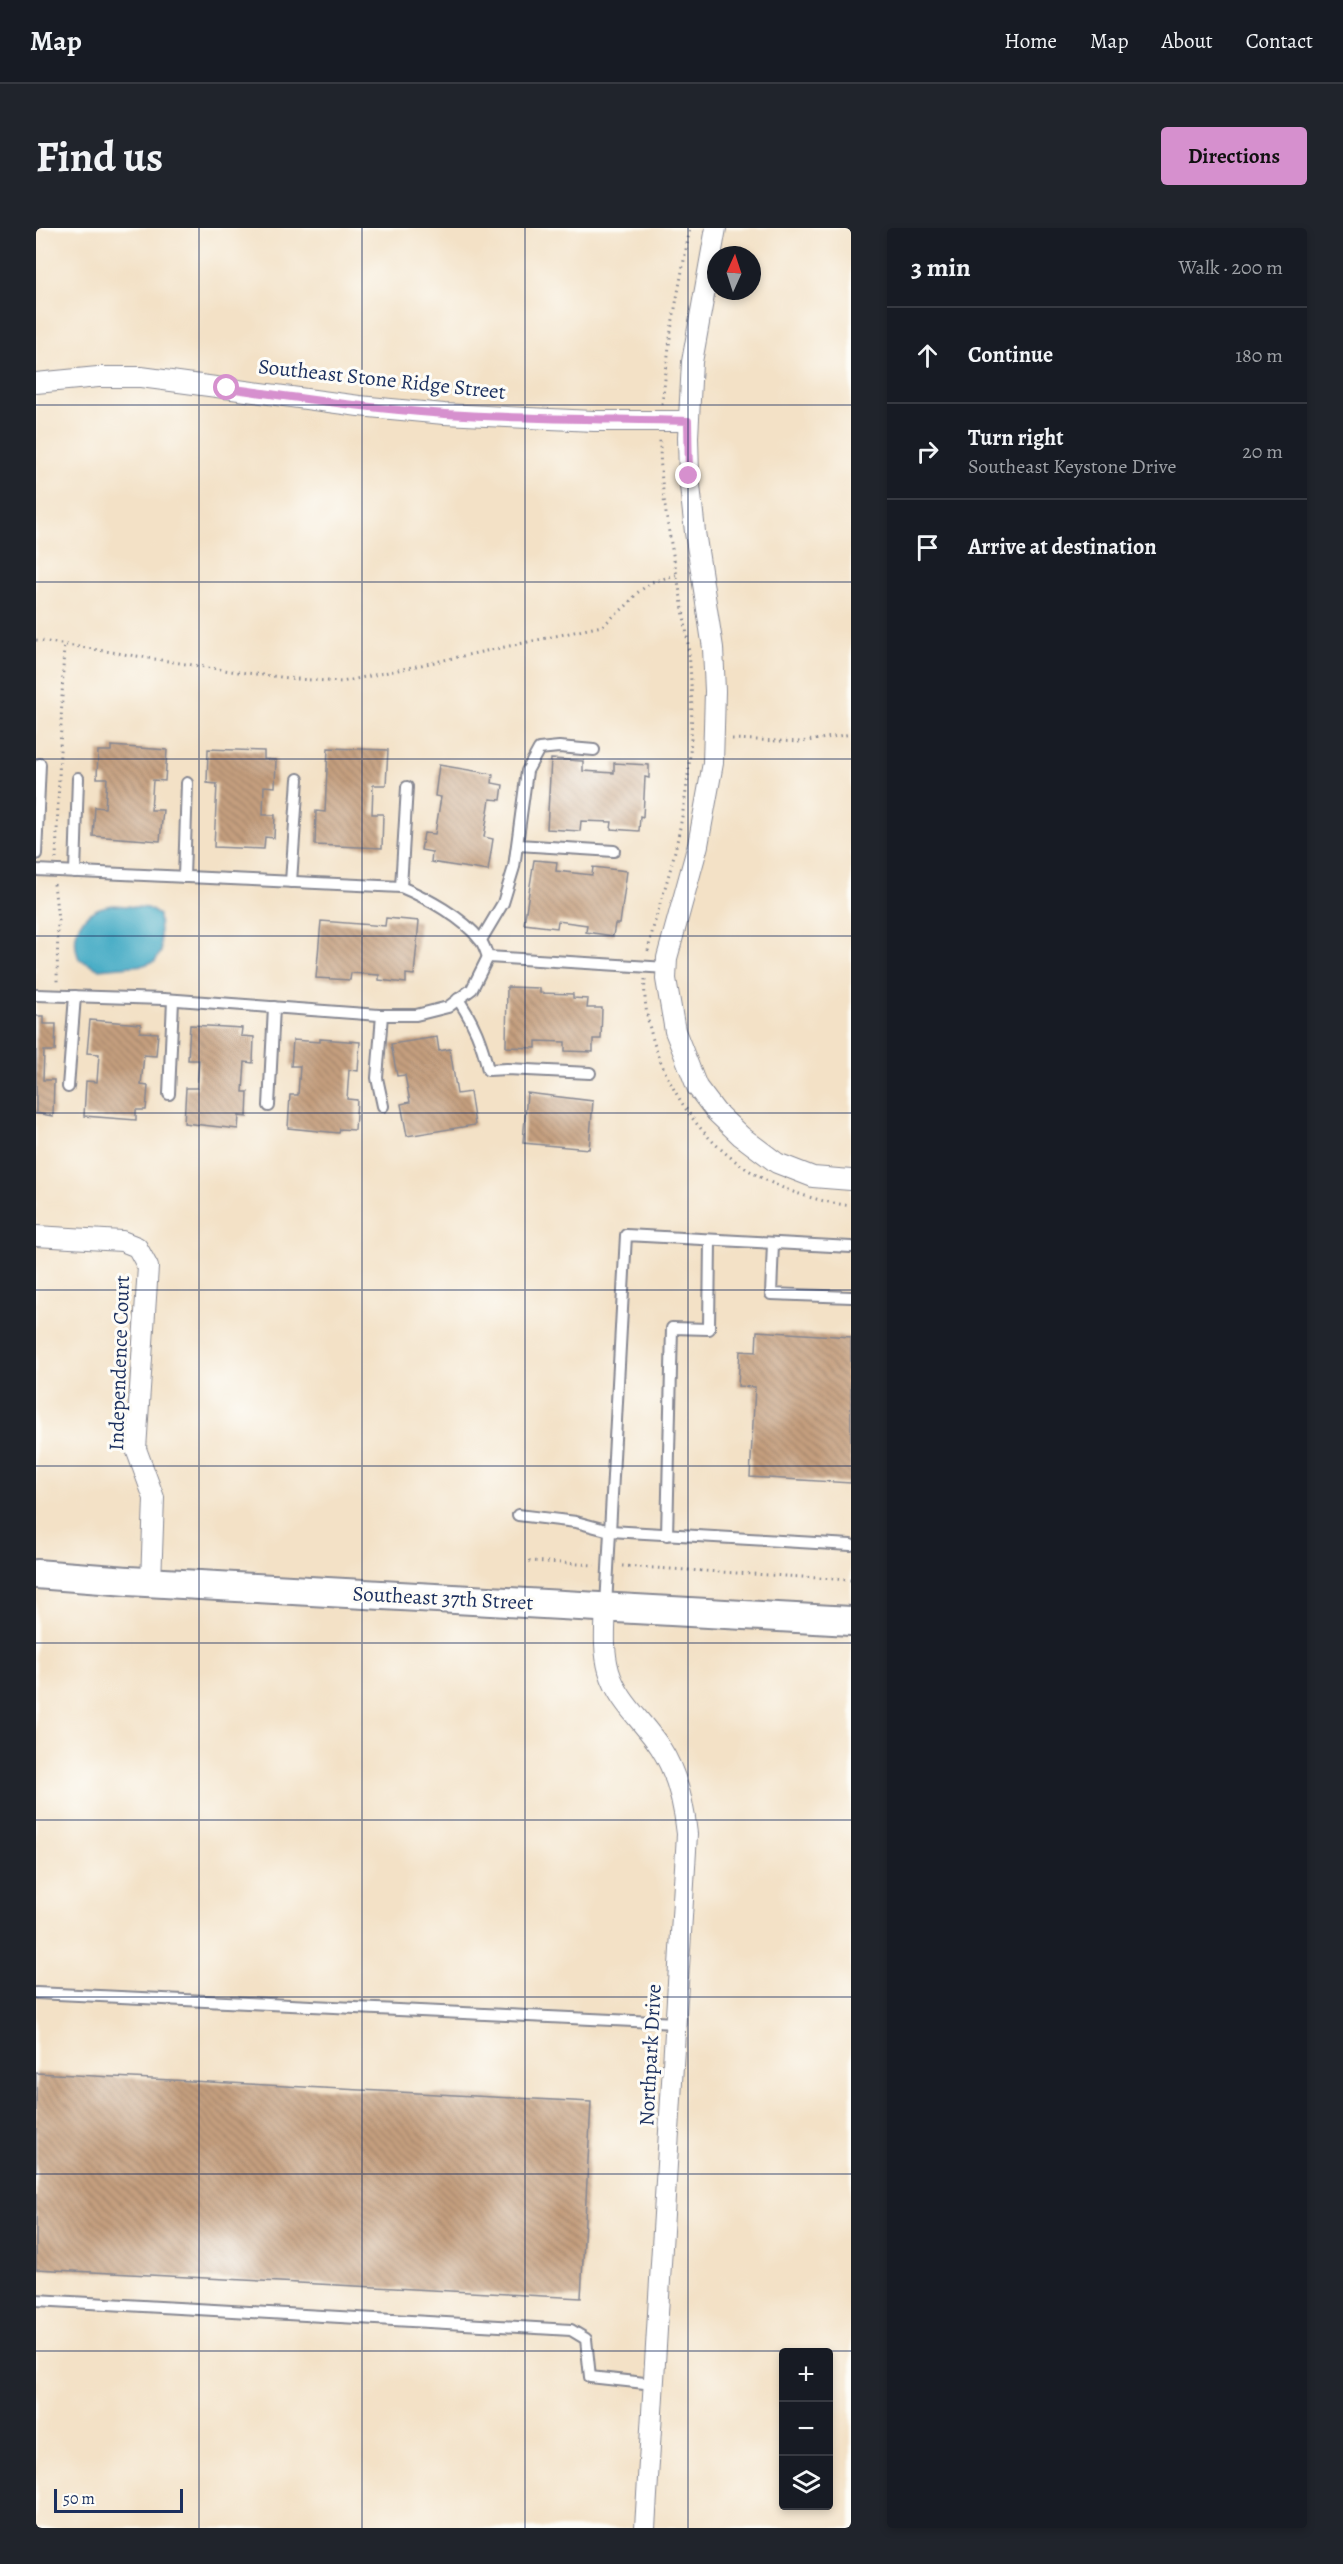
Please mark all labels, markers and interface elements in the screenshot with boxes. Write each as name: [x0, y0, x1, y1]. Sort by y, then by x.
text: Map: [30, 22, 82, 60]
text: Home: [1004, 27, 1057, 55]
text: Map: [1090, 27, 1128, 55]
text: About: [1161, 27, 1213, 55]
text: Contact: [1246, 27, 1313, 55]
button: Directions: [1161, 127, 1307, 185]
text: Find us: [36, 128, 163, 185]
north arrow: [707, 246, 761, 300]
text: 3 min: [911, 250, 971, 285]
text: Walk · 200 m: [1179, 254, 1283, 281]
icon: ahead: [911, 339, 944, 372]
text: Continue: [968, 340, 1053, 370]
text: 180 m: [1235, 342, 1283, 369]
street label: Southeast Stone Ridge Street: [257, 352, 507, 406]
route start: [213, 374, 239, 400]
text: Turn right: [968, 423, 1064, 453]
icon: right: [911, 435, 944, 468]
text: 20 m: [1242, 438, 1283, 465]
text: Southeast Keystone Drive: [968, 453, 1176, 480]
route end: [675, 462, 701, 488]
icon: arrive: [911, 531, 944, 564]
text: Arrive at destination: [968, 532, 1157, 562]
street label: Independence Court: [102, 1275, 136, 1451]
street label: Southeast 37th Street: [352, 1579, 534, 1617]
street label: Northpark Drive: [632, 1983, 668, 2127]
map controls: [779, 2348, 833, 2510]
button: +: [779, 2348, 833, 2402]
button: −: [779, 2402, 833, 2456]
button: layers: [779, 2456, 833, 2510]
scale bar: [54, 2486, 183, 2514]
text: 50 m: [63, 2488, 95, 2510]

